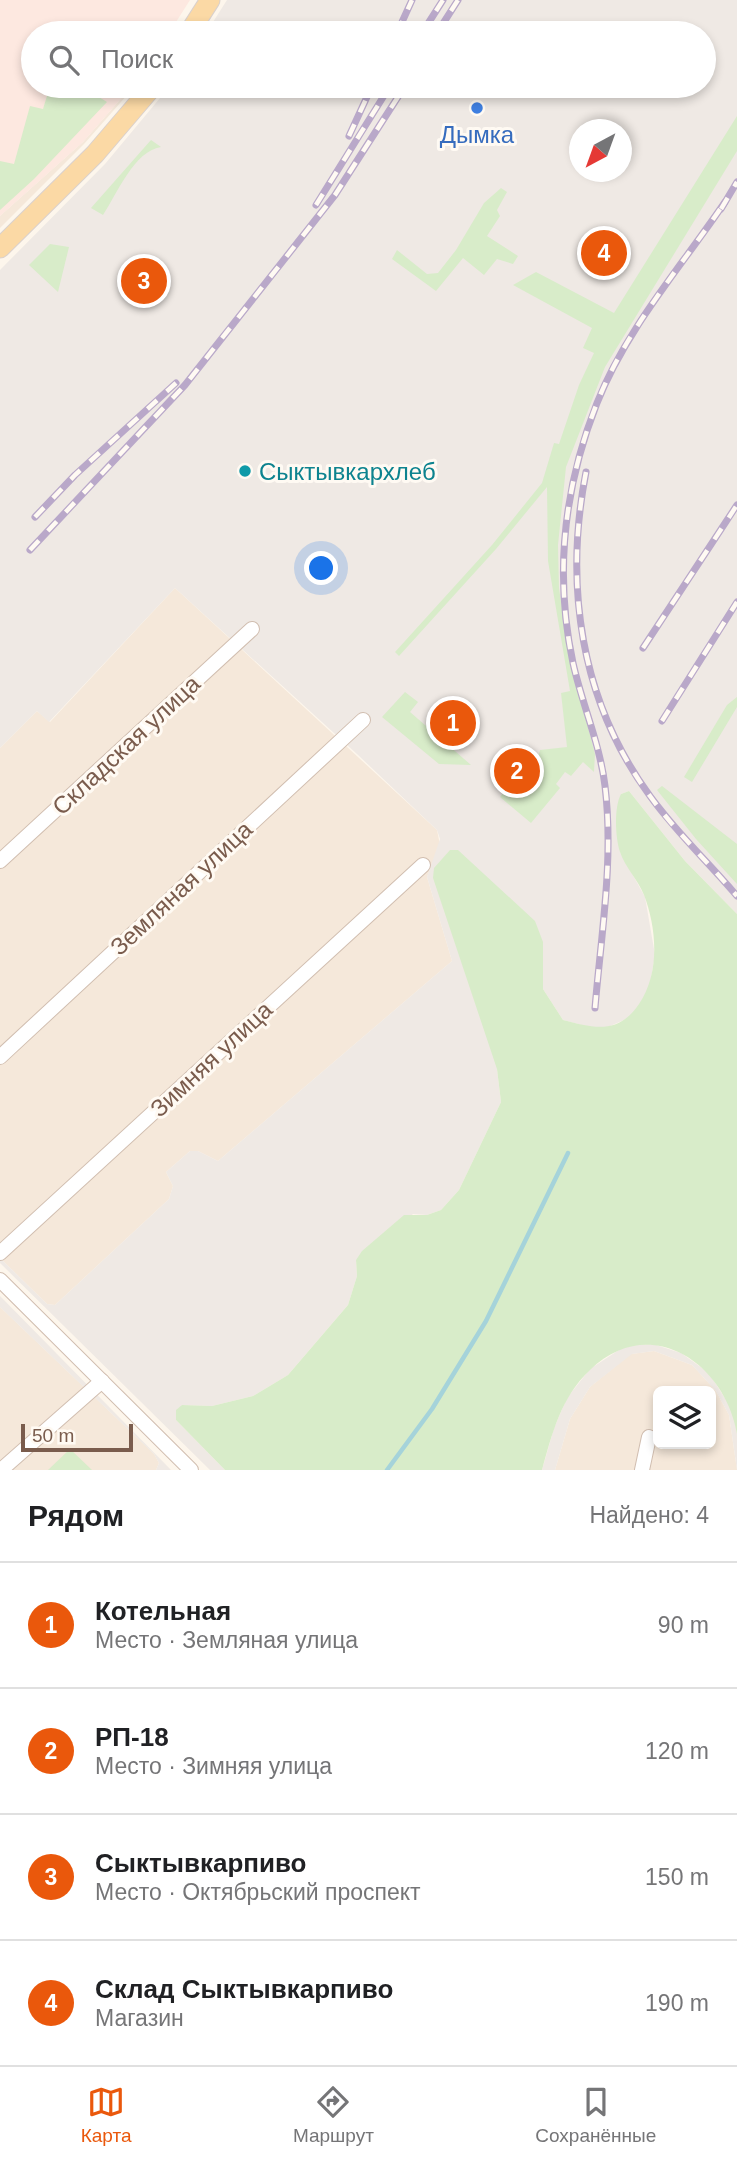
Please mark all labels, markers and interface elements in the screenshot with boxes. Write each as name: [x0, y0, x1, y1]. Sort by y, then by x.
search box: [21, 21, 716, 98]
icon: search: [45, 41, 83, 79]
text: Поиск: [101, 44, 173, 74]
marker: Дымка: [469, 100, 485, 116]
north arrow: [569, 119, 632, 182]
place label: Дымка: [440, 121, 515, 148]
pin: 4: [581, 227, 627, 279]
pin: 3: [121, 255, 167, 307]
place label: Сыктывкархлеб: [259, 458, 436, 485]
marker: Сыктывкархлеб: [237, 463, 253, 479]
your location: [304, 551, 338, 585]
street label: Складская улица: [47, 669, 206, 820]
pin: 1: [430, 697, 476, 749]
pin: 2: [494, 745, 540, 797]
street label: Земляная улица: [105, 815, 258, 960]
street label: Зимняя улица: [145, 995, 278, 1122]
map controls: [653, 1386, 716, 1449]
button: layers: [653, 1386, 716, 1449]
scale bar: [21, 1421, 133, 1453]
text: 50 m: [32, 1425, 74, 1446]
text: Рядом: [28, 1499, 124, 1532]
text: Найдено: 4: [589, 1502, 709, 1528]
text: Котельная: [95, 1596, 231, 1626]
text: 1: [45, 1612, 57, 1638]
text: 90 m: [658, 1612, 709, 1638]
text: Место · Земляная улица: [95, 1627, 358, 1653]
text: РП-18: [95, 1722, 169, 1752]
text: 2: [45, 1738, 57, 1764]
text: 120 m: [645, 1738, 709, 1764]
text: Место · Зимняя улица: [95, 1753, 332, 1779]
text: Сыктывкарпиво: [95, 1848, 306, 1878]
text: 3: [45, 1864, 57, 1890]
text: 150 m: [645, 1864, 709, 1890]
text: Место · Октябрьский проспект: [95, 1879, 421, 1905]
text: Склад Сыктывкарпиво: [95, 1974, 393, 2004]
text: 4: [45, 1990, 57, 2016]
text: 190 m: [645, 1990, 709, 2016]
text: Магазин: [95, 2005, 184, 2031]
tab: Карта: [81, 2083, 132, 2147]
tab: Маршрут: [293, 2083, 374, 2147]
tab: Сохранённые: [535, 2083, 656, 2147]

